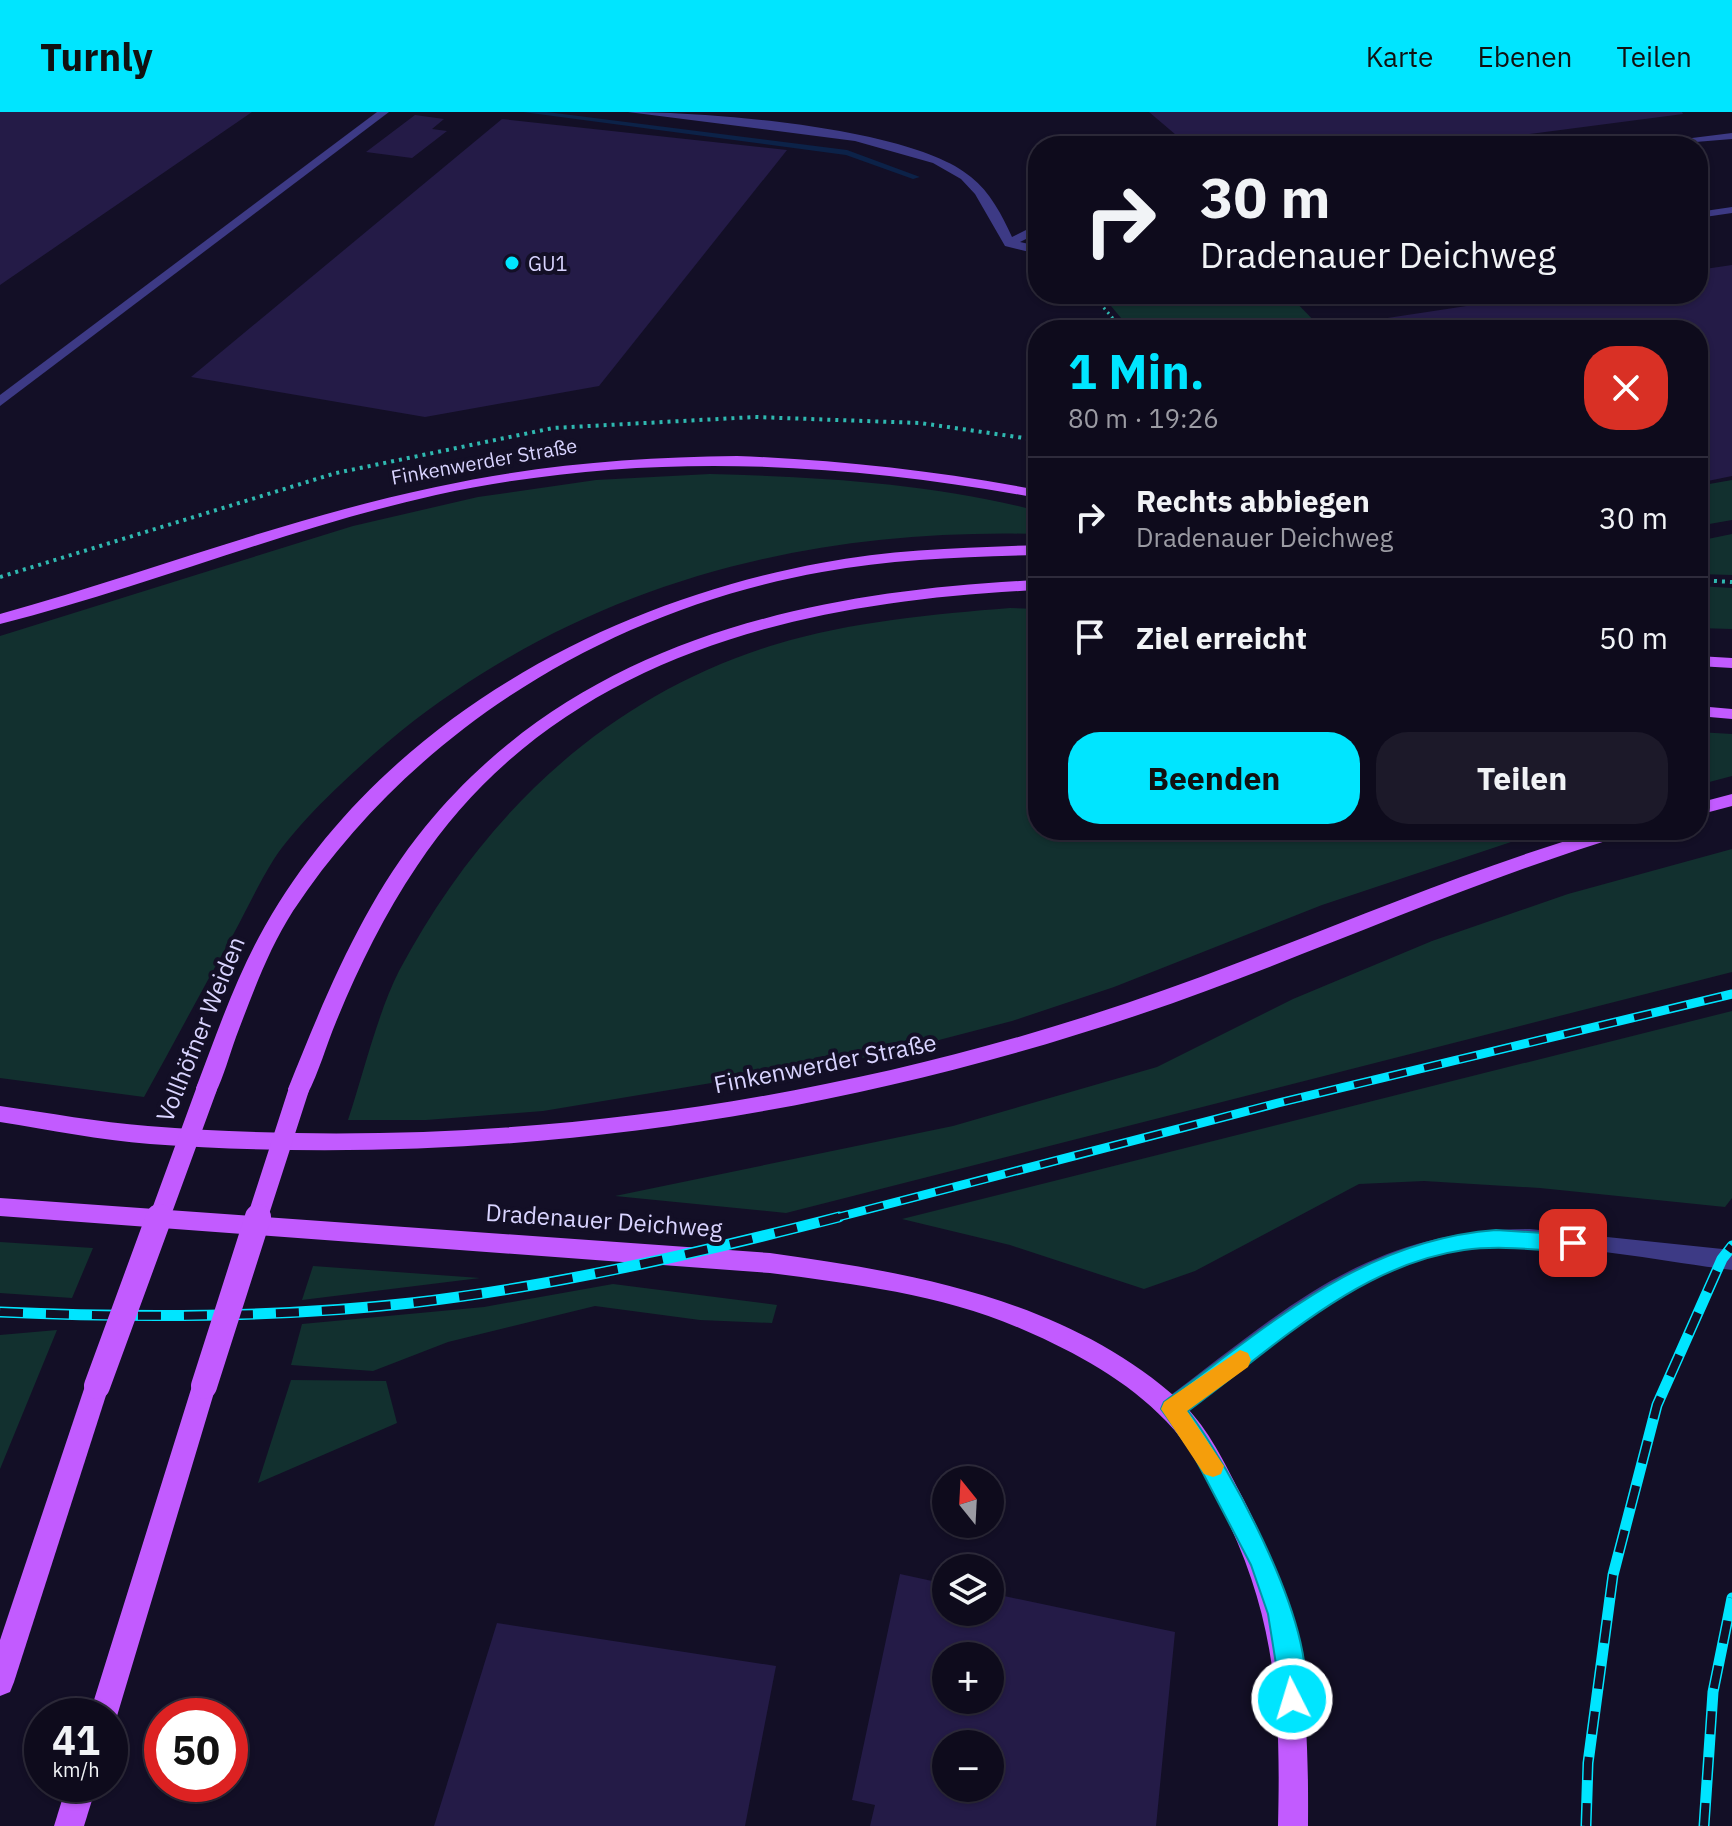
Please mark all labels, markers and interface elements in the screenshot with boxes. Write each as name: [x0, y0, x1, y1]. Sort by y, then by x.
text: Turnly: [40, 32, 153, 81]
text: Karte: [1366, 38, 1433, 75]
text: Ebenen: [1477, 38, 1573, 75]
text: Teilen: [1617, 38, 1692, 75]
text: 30 m: [1200, 161, 1330, 233]
icon: right: [1068, 168, 1172, 272]
text: Dradenauer Deichweg: [1200, 231, 1556, 278]
place label: GU1: [528, 250, 567, 277]
marker: GU1: [503, 254, 521, 272]
text: 1 Min.: [1068, 340, 1205, 402]
button: close: [1584, 346, 1668, 430]
text: 80 m · 19:26: [1068, 401, 1219, 435]
street label: Finkenwerder Straße: [389, 431, 579, 491]
text: Rechts abbiegen: [1136, 481, 1370, 520]
icon: right: [1068, 495, 1112, 539]
text: 30 m: [1599, 498, 1668, 537]
text: Dradenauer Deichweg: [1136, 520, 1393, 554]
icon: arrive: [1068, 615, 1112, 659]
text: Ziel erreicht: [1136, 618, 1307, 657]
text: 50 m: [1599, 618, 1668, 657]
button: Beenden: [1068, 732, 1360, 824]
button: Teilen: [1376, 732, 1668, 824]
street label: Vollhöfner Weiden: [148, 932, 252, 1126]
street label: Finkenwerder Straße: [711, 1026, 939, 1100]
street label: Dradenauer Deichweg: [484, 1196, 724, 1244]
pin: [1539, 1209, 1607, 1277]
icon: arrive: [1551, 1221, 1595, 1265]
north arrow: [932, 1466, 1004, 1538]
map controls: [932, 1466, 1004, 1802]
button: layers: [932, 1554, 1004, 1626]
button: +: [932, 1642, 1004, 1714]
position arrow: [1250, 1657, 1334, 1741]
speed limit sign: 50: [144, 1698, 248, 1802]
text: 41: [52, 1714, 100, 1766]
button: −: [932, 1730, 1004, 1802]
text: km/h: [52, 1756, 100, 1783]

